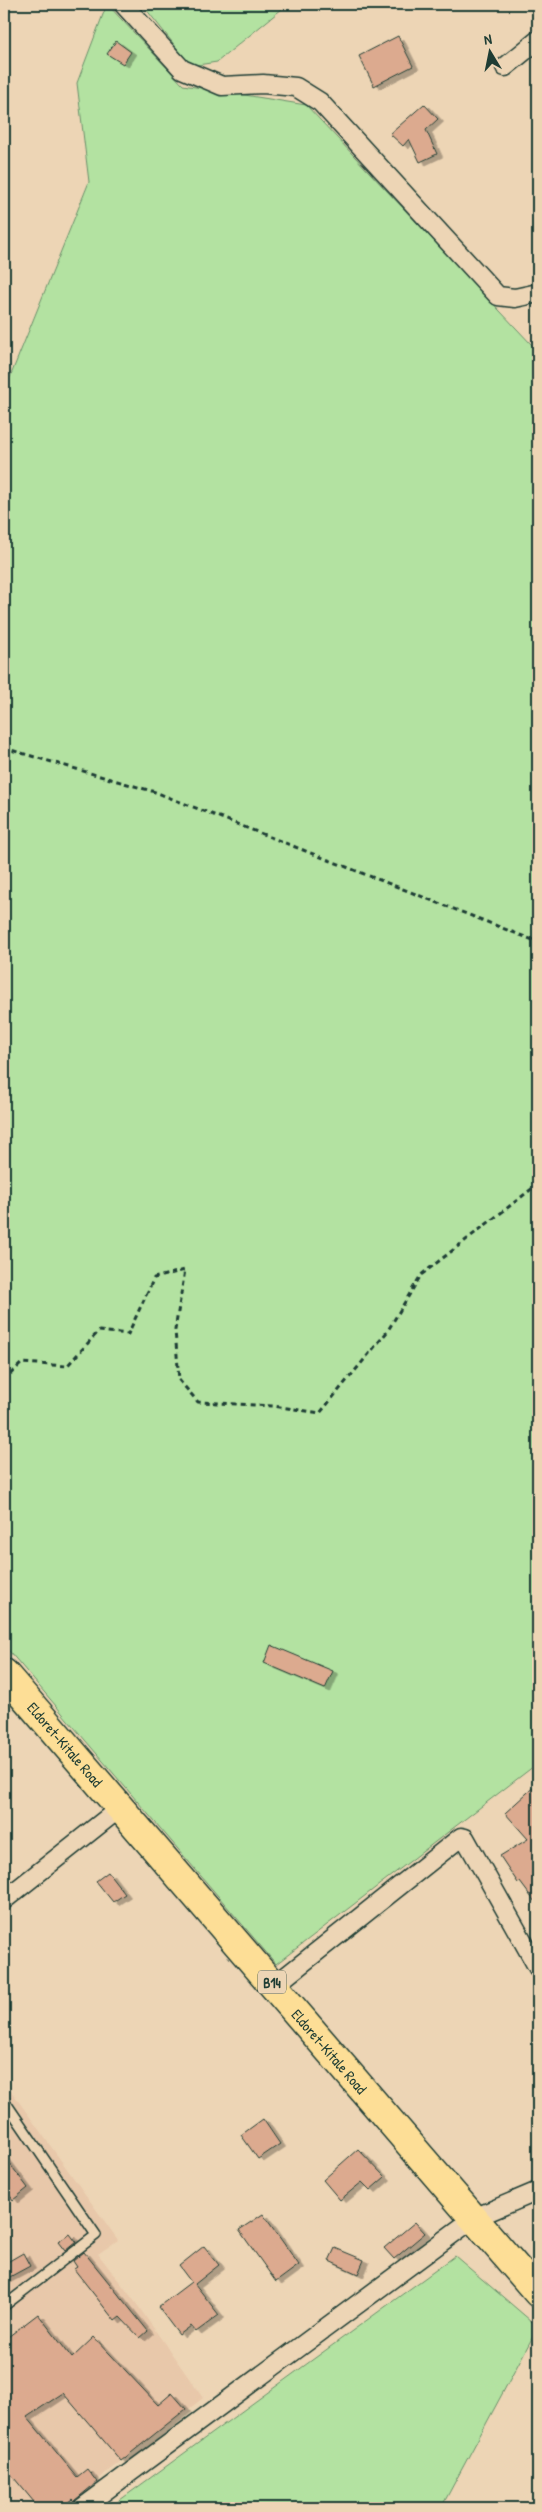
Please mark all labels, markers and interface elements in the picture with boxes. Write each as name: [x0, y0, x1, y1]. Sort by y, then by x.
north arrow: [464, 28, 514, 78]
text: N: [482, 29, 494, 49]
street label: Eldoret-Kitale Road: [23, 1697, 108, 1791]
road number: B14: [258, 1970, 286, 1994]
street label: Eldoret-Kitale Road: [287, 2004, 372, 2098]

